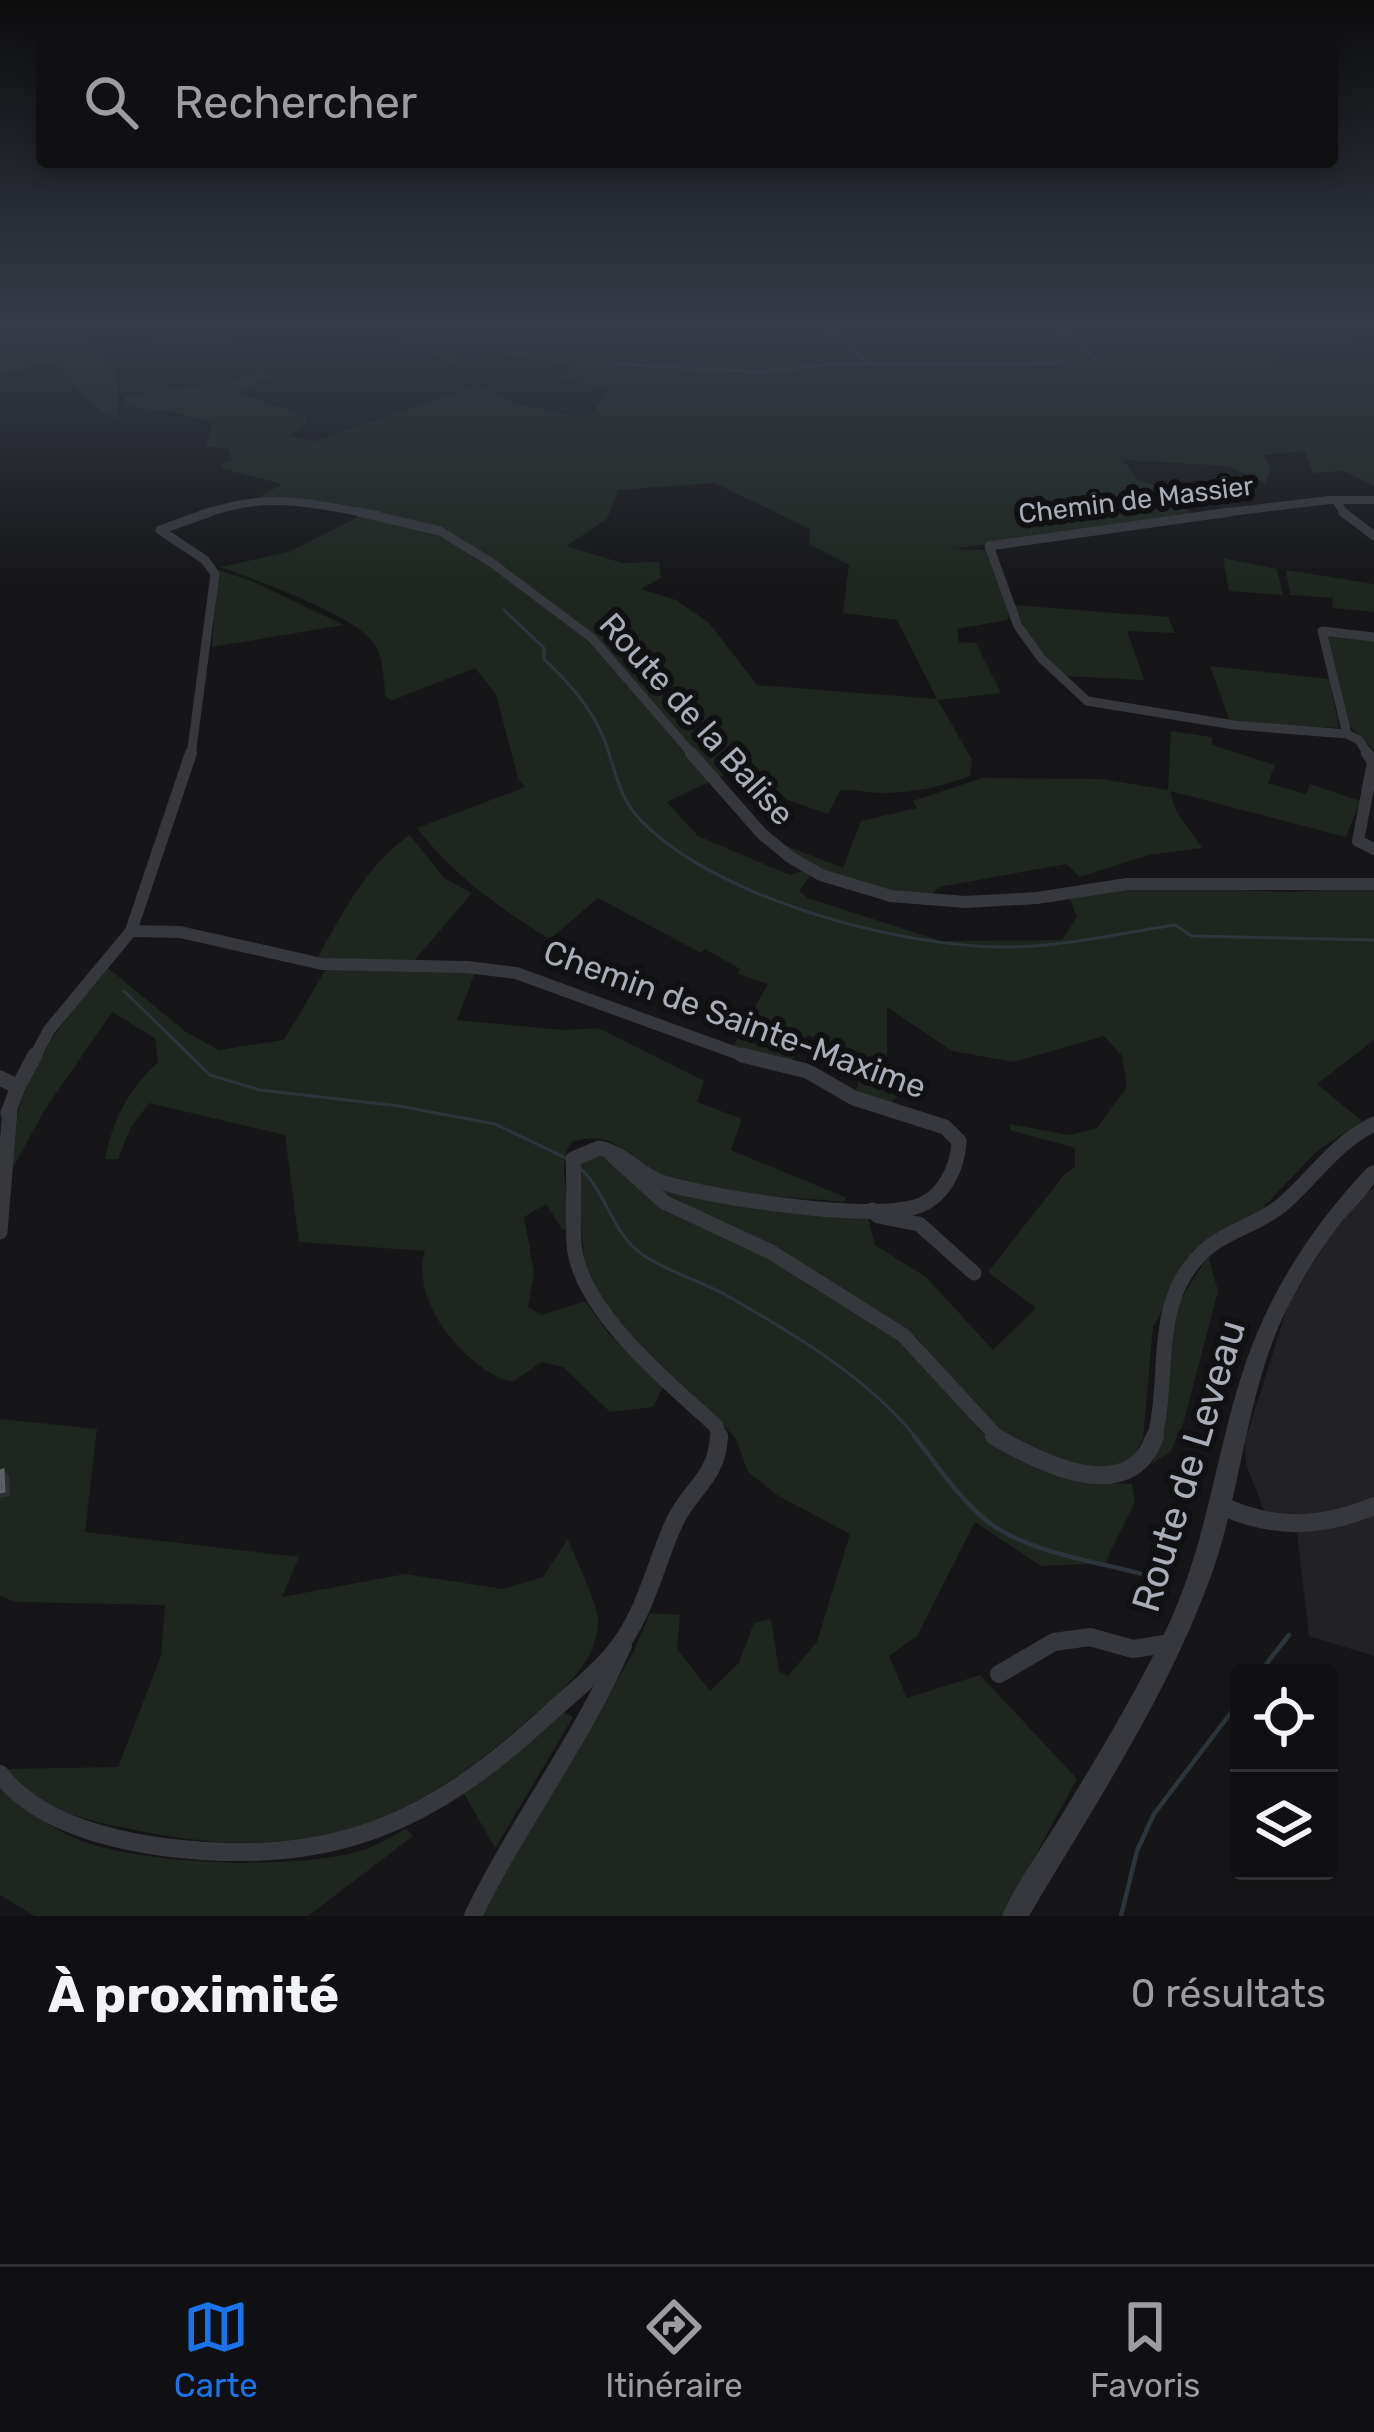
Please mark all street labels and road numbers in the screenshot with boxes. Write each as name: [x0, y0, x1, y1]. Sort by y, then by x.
street label: Chemin de Massier: [1017, 470, 1255, 530]
street label: Route de la Balise: [592, 605, 802, 833]
street label: Chemin de Sainte-Maxime: [539, 932, 931, 1106]
street label: Route de Leveau: [1123, 1314, 1255, 1618]

